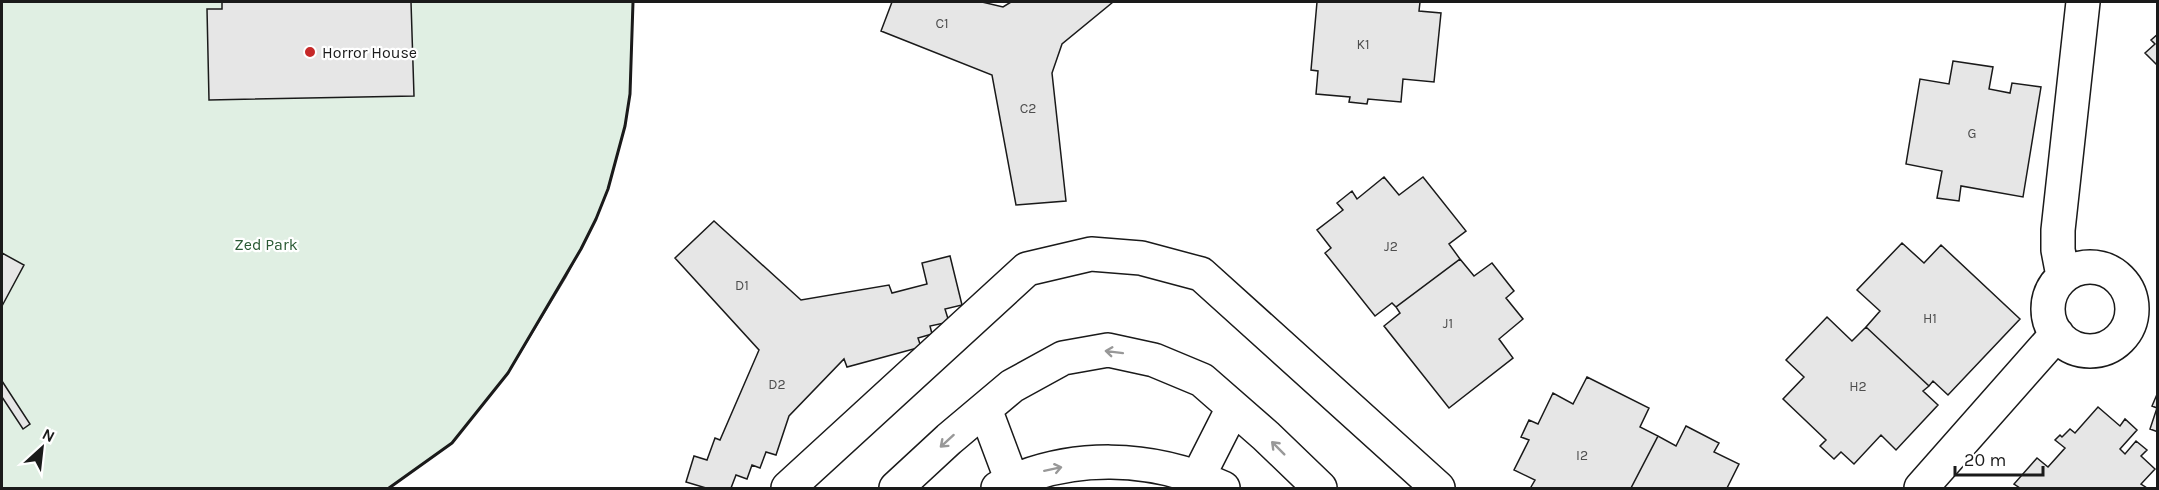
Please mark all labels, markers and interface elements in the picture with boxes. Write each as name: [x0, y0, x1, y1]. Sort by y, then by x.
house number: C1: [935, 15, 949, 32]
house number: K1: [1356, 36, 1370, 53]
place label: Horror House: [322, 43, 417, 62]
marker: Horror House: [303, 45, 317, 59]
house number: C2: [1020, 100, 1036, 117]
house number: G: [1967, 125, 1977, 142]
park label: Zed Park: [234, 235, 298, 254]
house number: J2: [1384, 238, 1398, 255]
house number: D1: [735, 277, 749, 294]
house number: H1: [1923, 310, 1937, 327]
house number: J1: [1443, 315, 1453, 332]
one-way arrow: [1104, 346, 1124, 357]
house number: D2: [768, 376, 786, 393]
house number: H2: [1849, 378, 1867, 395]
north arrow: [12, 418, 72, 478]
text: N: [39, 424, 58, 446]
one-way arrow: [939, 434, 954, 448]
scale bar: [1955, 439, 2044, 477]
one-way arrow: [1270, 440, 1285, 455]
house number: I2: [1576, 447, 1588, 464]
text: 20 m: [1964, 449, 2006, 471]
one-way arrow: [1043, 463, 1062, 474]

